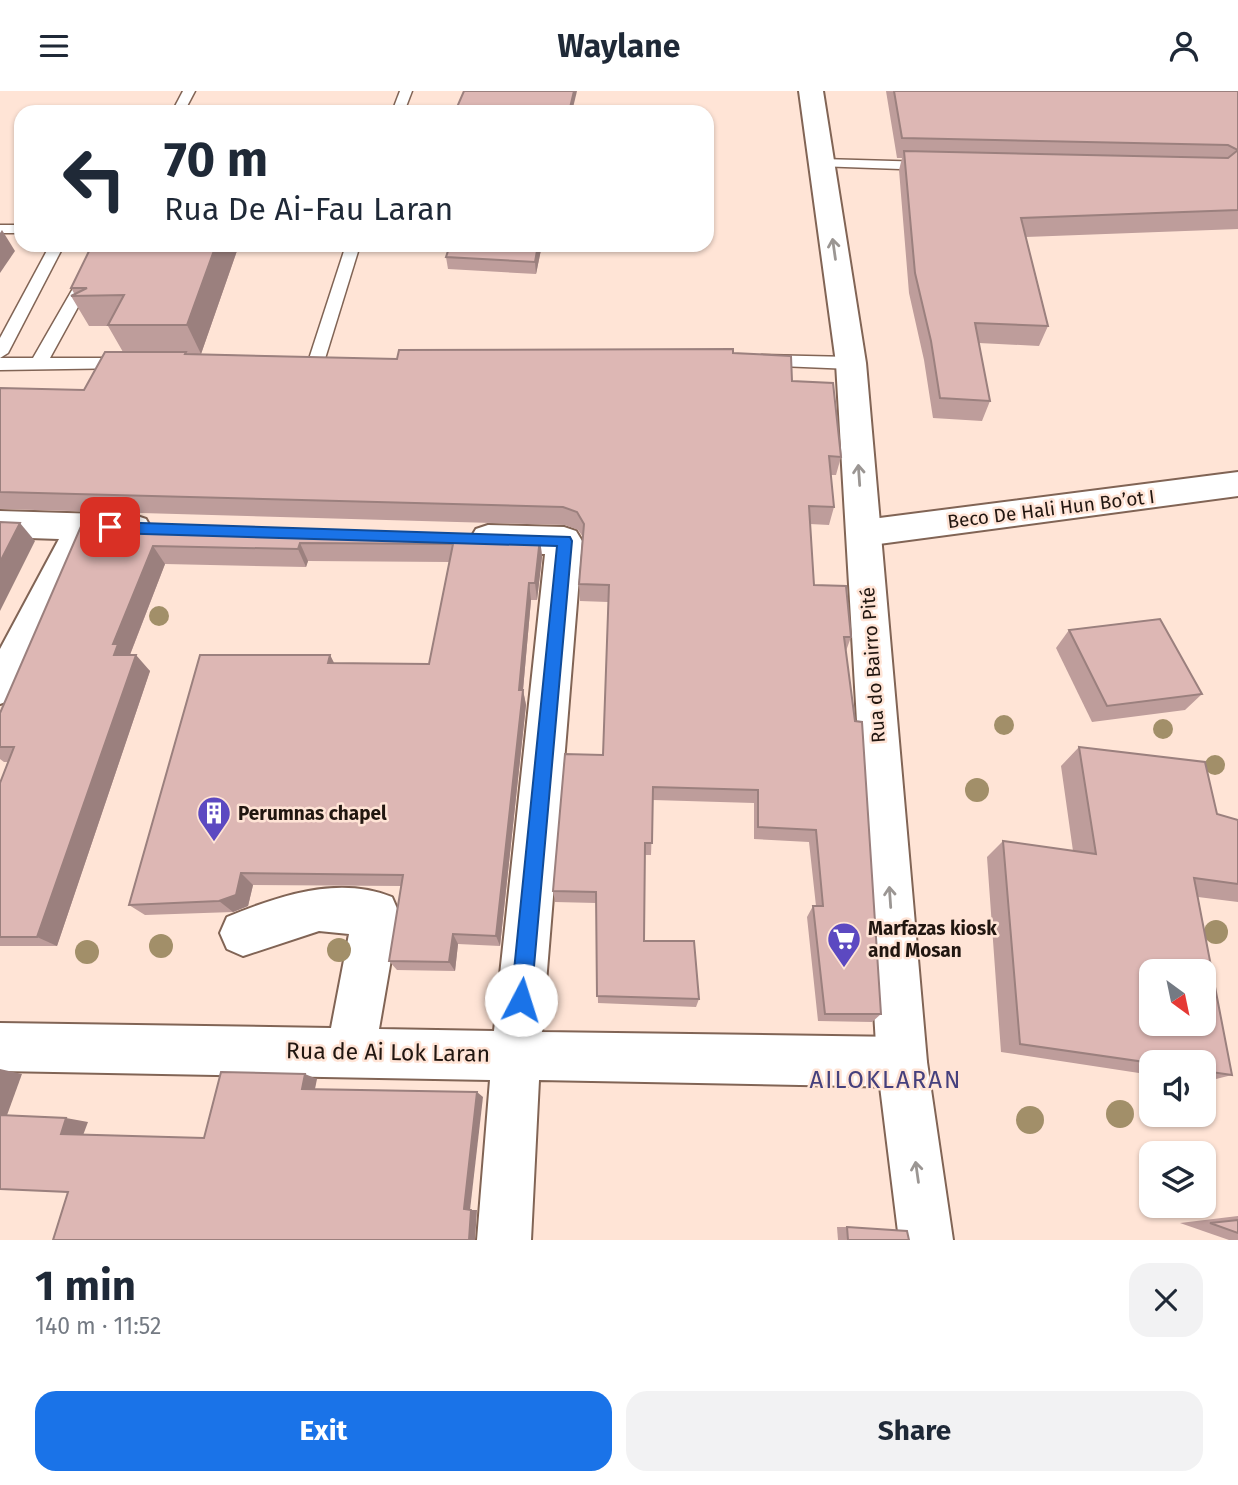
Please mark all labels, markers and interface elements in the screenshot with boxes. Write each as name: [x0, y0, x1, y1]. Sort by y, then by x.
icon: menu: [35, 27, 73, 65]
text: Waylane: [558, 27, 680, 65]
icon: person: [1165, 27, 1203, 65]
text: 70 m: [164, 130, 268, 189]
icon: left: [49, 133, 140, 224]
text: Rua De Ai-Fau Laran: [164, 190, 453, 228]
one-way arrow: [828, 238, 841, 261]
one-way arrow: [853, 464, 866, 487]
street label: Beco De Hali Hun Bo’ot I: [946, 485, 1156, 533]
pin: [80, 497, 140, 557]
icon: arrive: [91, 508, 129, 546]
street label: Rua do Bairro Pité: [856, 586, 890, 744]
building icon: Perumnas chapel: [195, 794, 233, 843]
place label: Perumnas chapel: [238, 802, 387, 825]
one-way arrow: [883, 886, 896, 909]
place label: Marfazas kiosk and Mosan: [868, 917, 997, 962]
supermarket icon: Marfazas kiosk and Mosan: [825, 920, 863, 969]
north arrow: [1139, 959, 1216, 1036]
map controls: [1139, 959, 1216, 1218]
position arrow: [484, 963, 558, 1037]
street label: Rua de Ai Lok Laran: [286, 1036, 490, 1068]
button: sound: [1139, 1050, 1216, 1127]
district label: AILOKLARAN: [810, 1066, 962, 1094]
button: layers: [1139, 1141, 1216, 1218]
one-way arrow: [910, 1161, 923, 1184]
text: 1 min: [35, 1261, 136, 1311]
button: close: [1129, 1263, 1203, 1337]
text: 140 m · 11:52: [35, 1312, 161, 1340]
button: Exit: [35, 1391, 612, 1471]
button: Share: [626, 1391, 1203, 1471]

